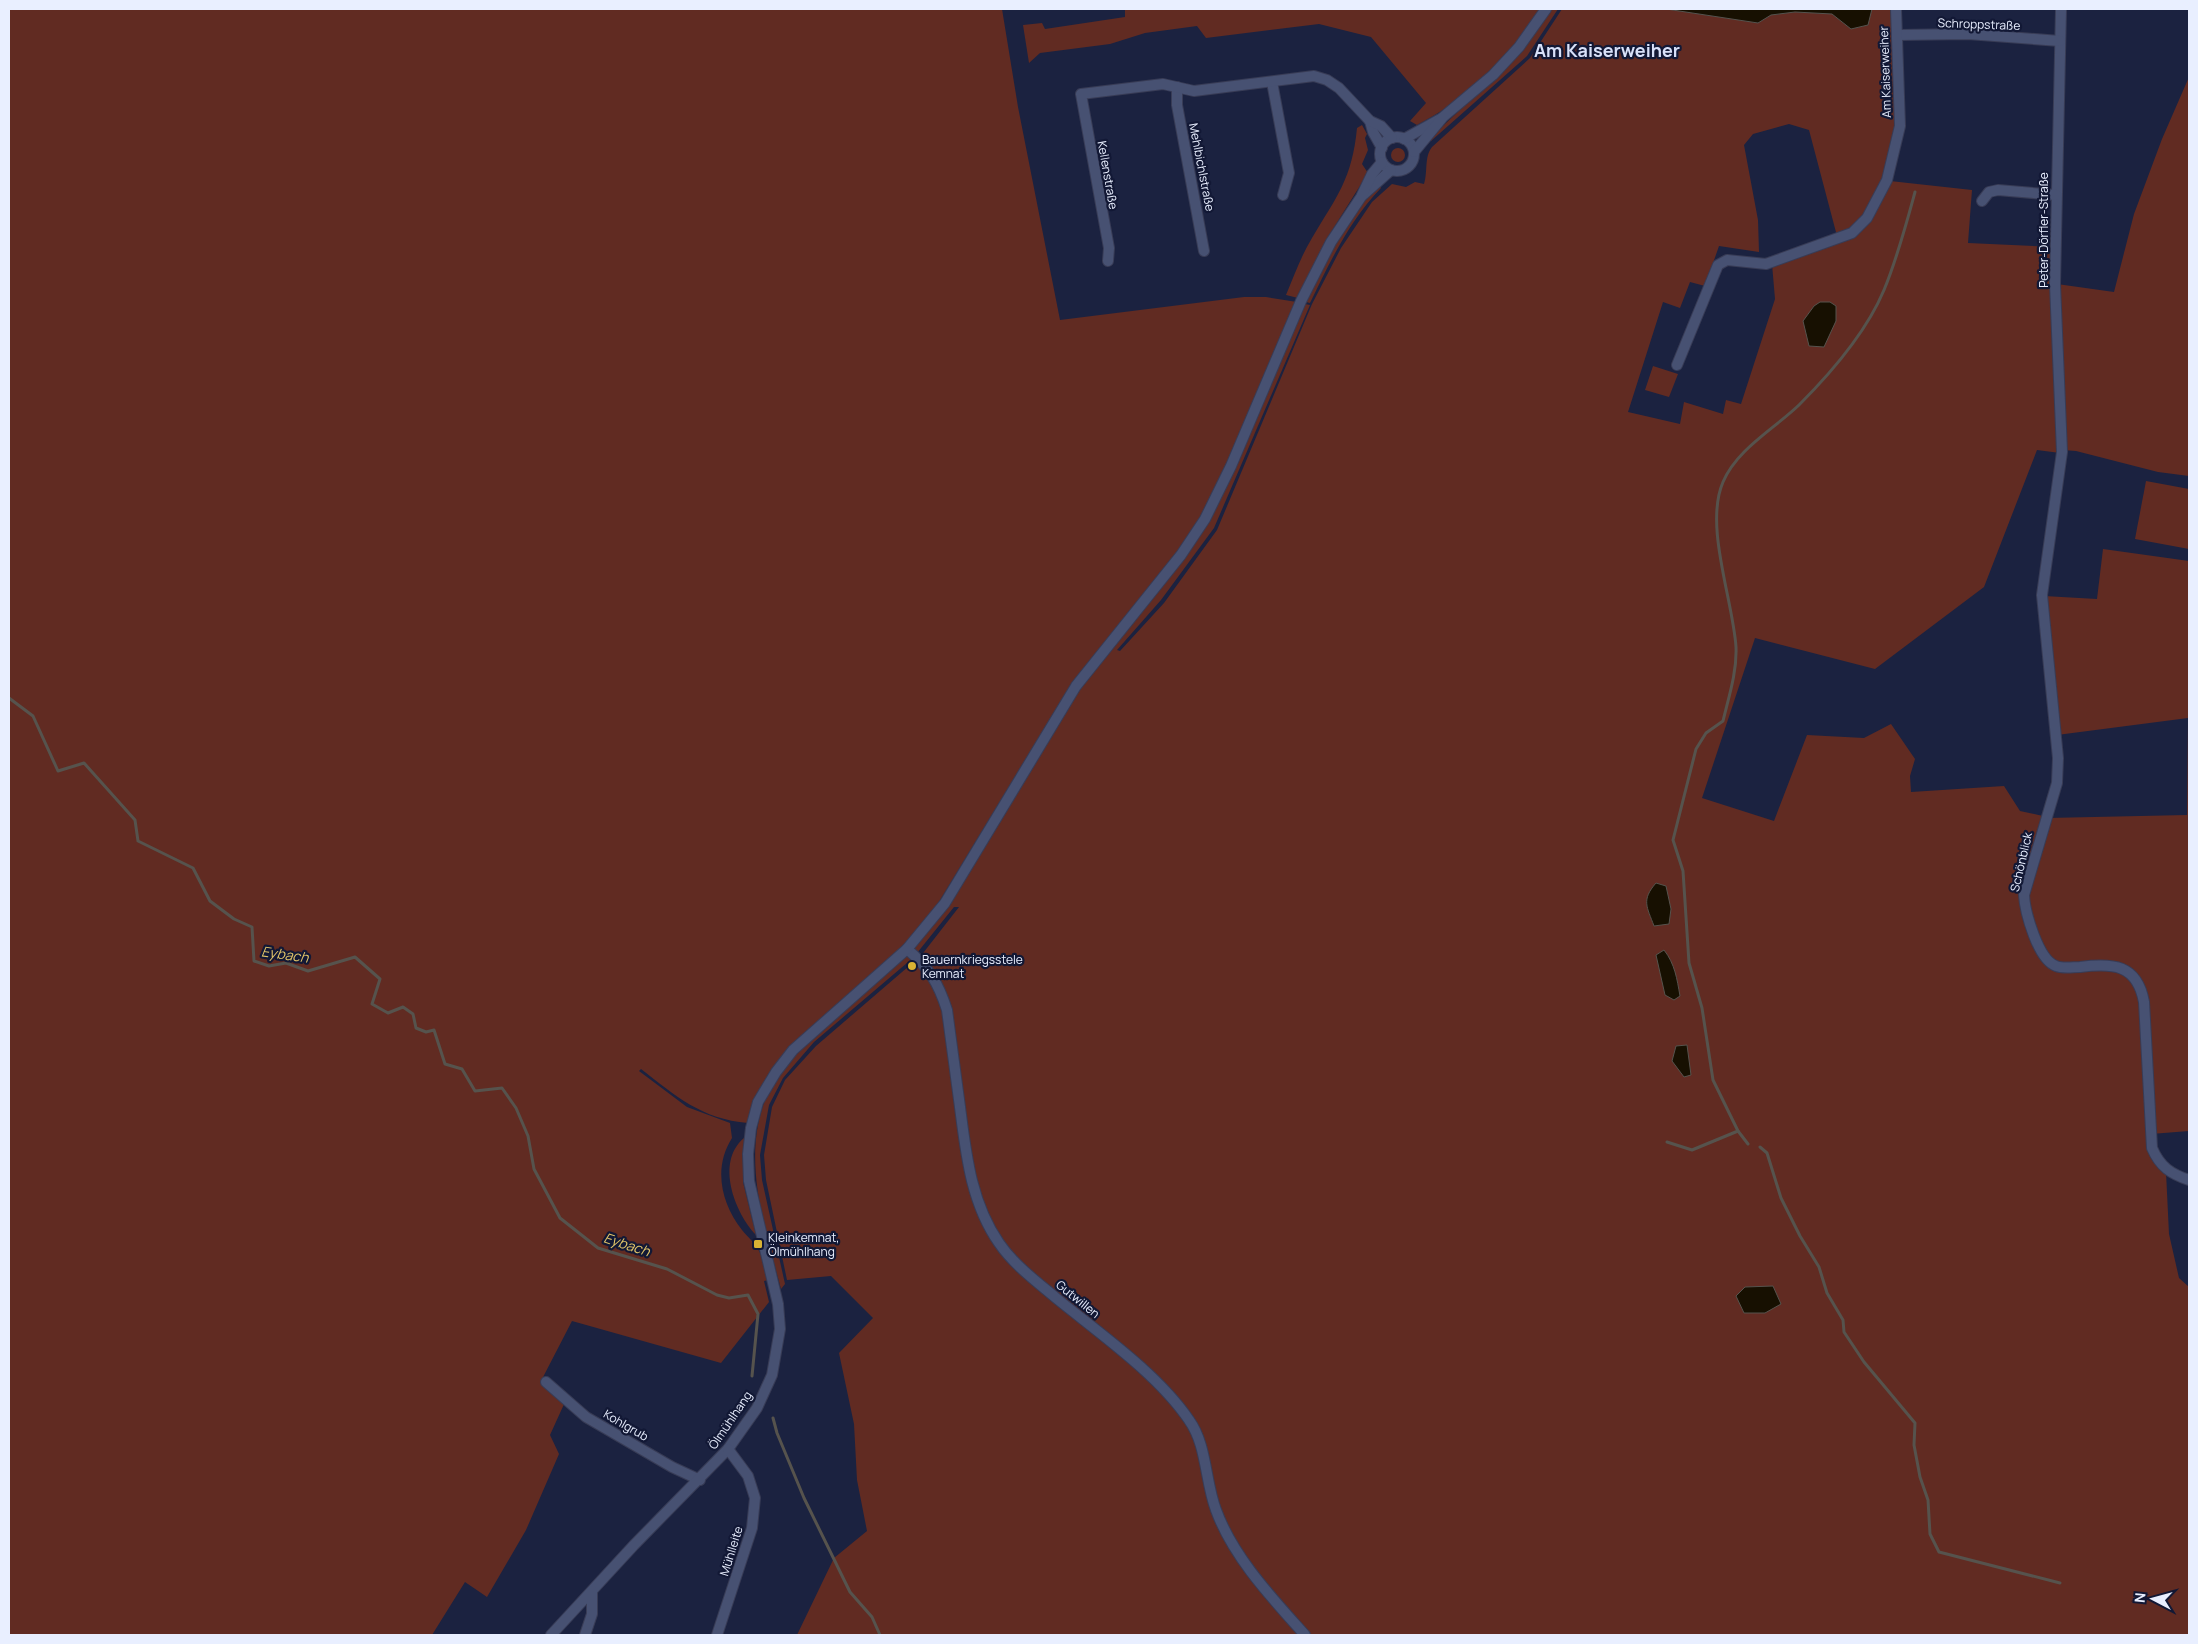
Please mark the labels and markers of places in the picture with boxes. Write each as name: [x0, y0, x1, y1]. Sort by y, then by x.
place label: Bauernkriegsstele Kemnat: [922, 951, 1023, 982]
marker: Bauernkriegsstele Kemnat: [906, 960, 918, 972]
place label: Kleinkemnat, Ölmühlhang: [768, 1229, 840, 1260]
marker: Kleinkemnat, Ölmühlhang: [752, 1238, 764, 1250]

